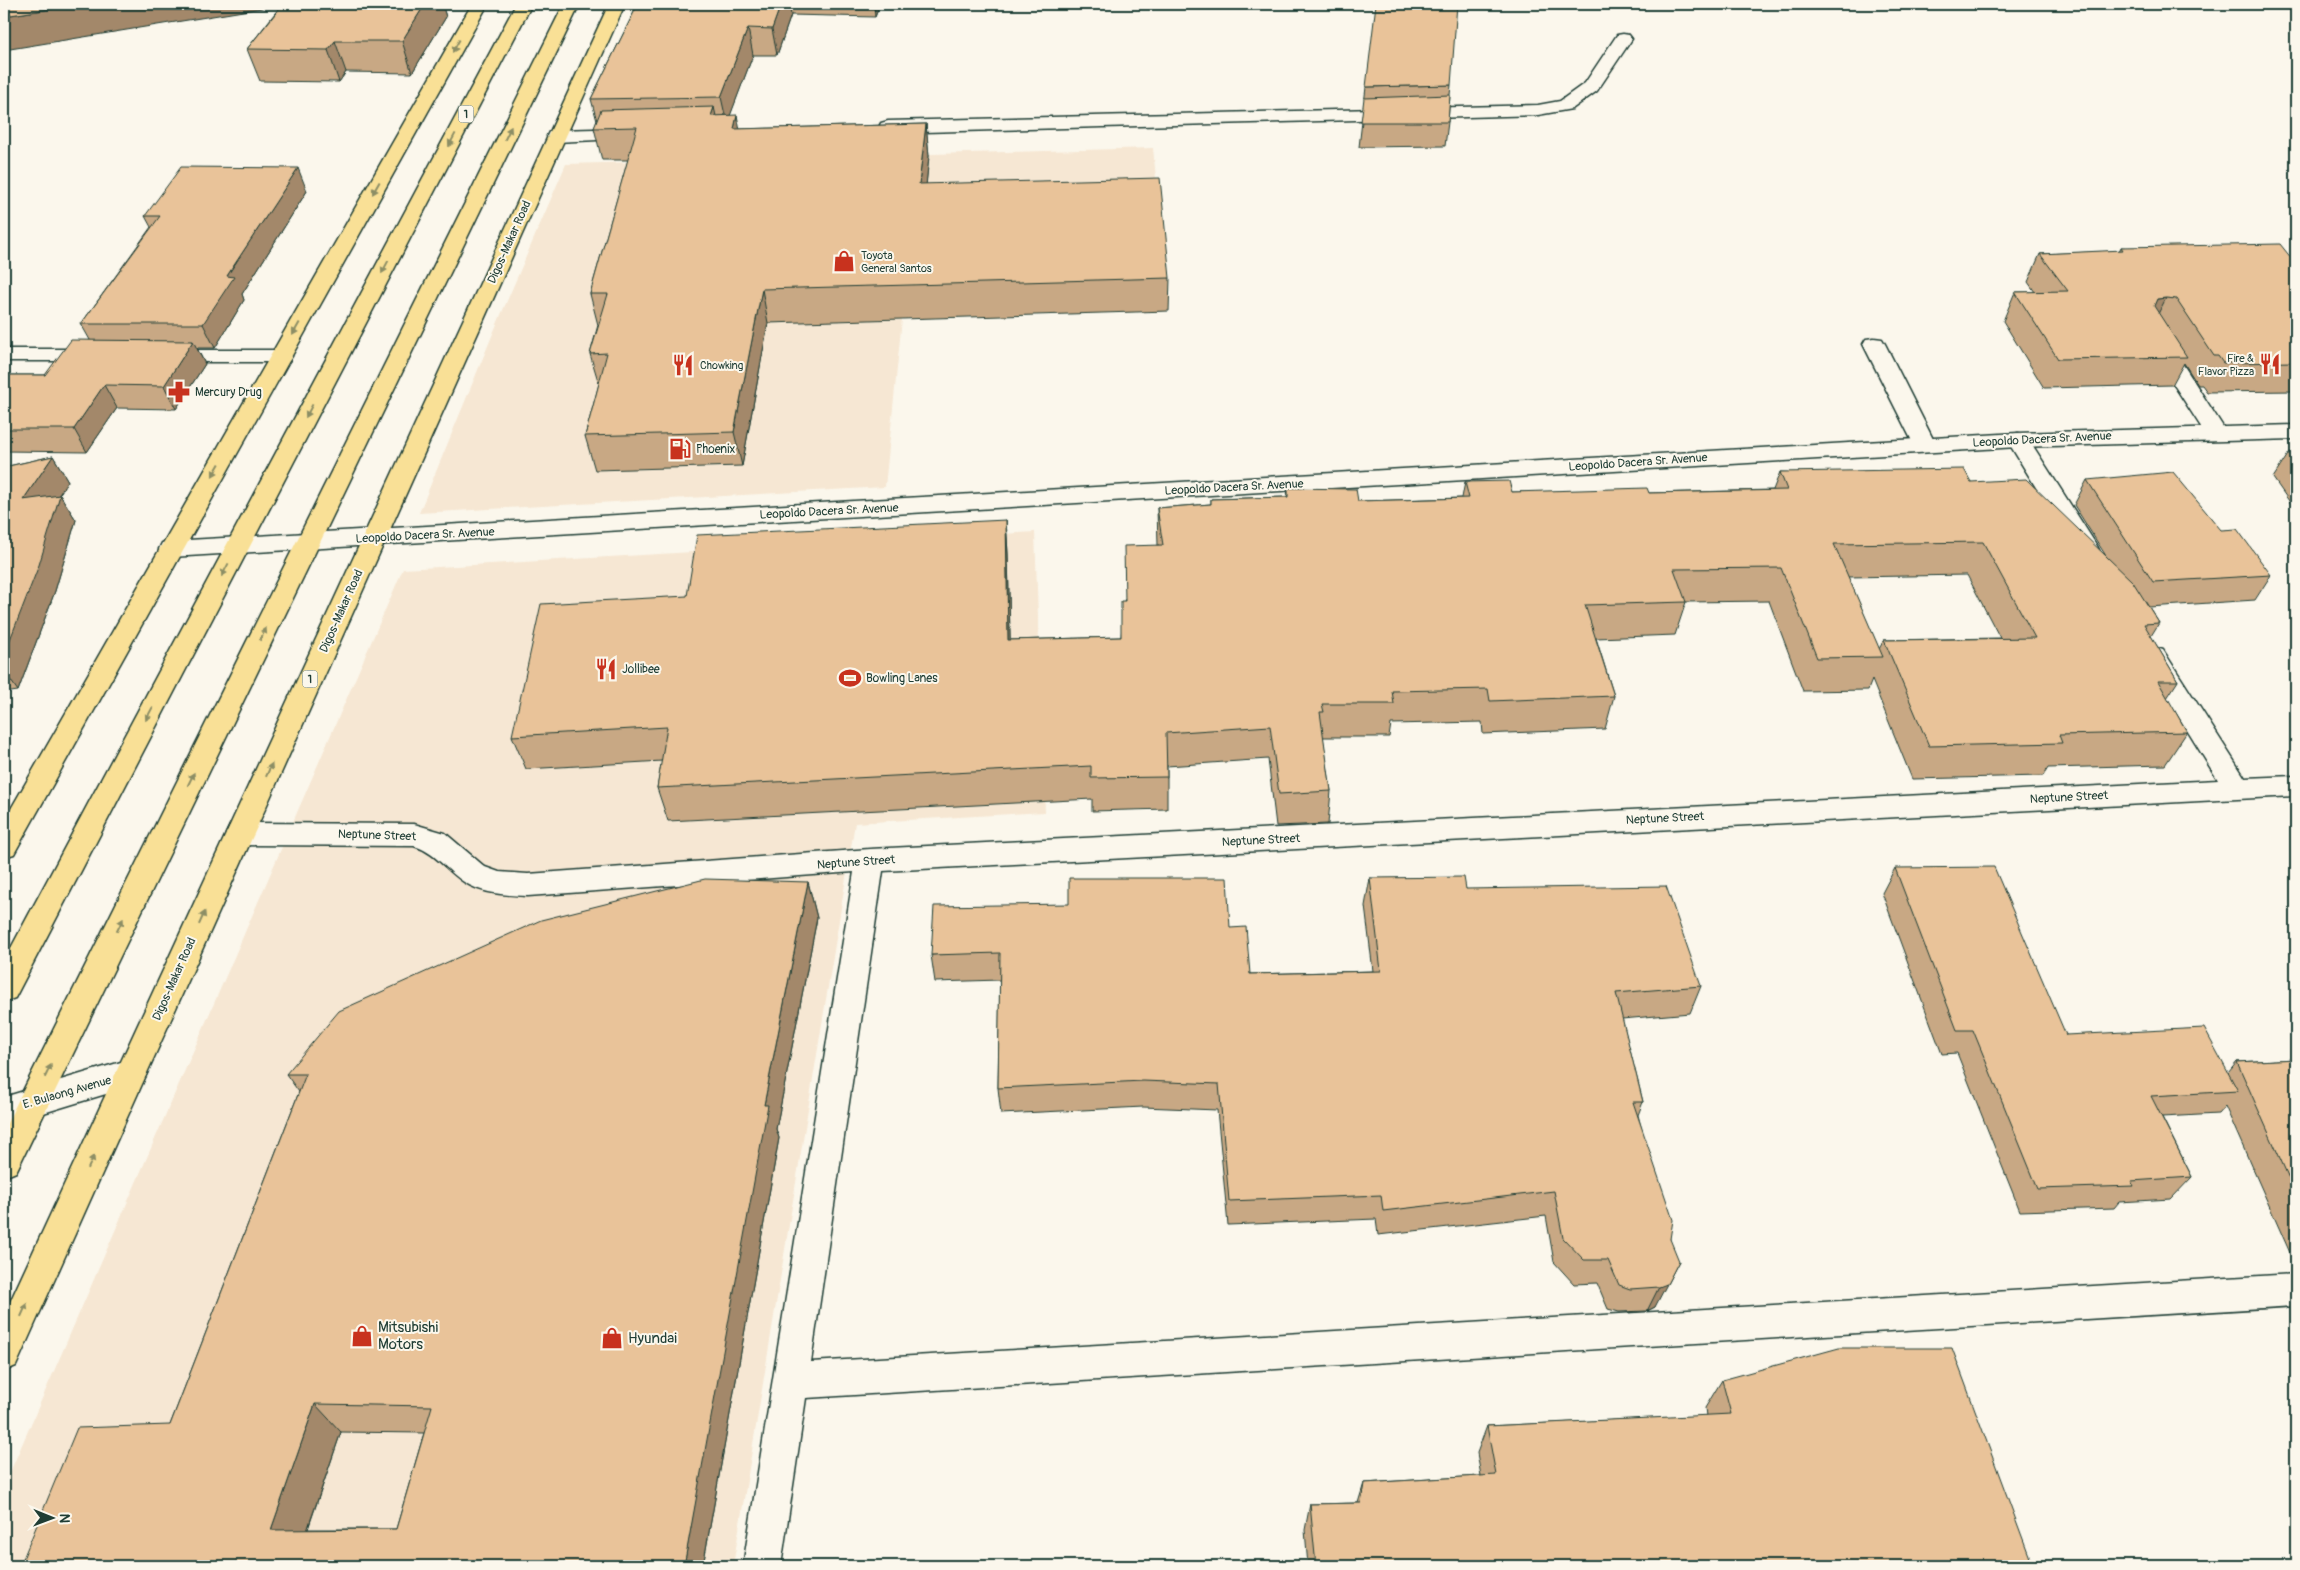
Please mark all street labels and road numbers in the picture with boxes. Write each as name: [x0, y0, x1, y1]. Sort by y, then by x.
road number: 1: [458, 106, 474, 122]
street label: Digos-Makar Road: [484, 198, 534, 286]
street label: Leopoldo Dacera Sr. Avenue: [1972, 428, 2112, 451]
street label: Leopoldo Dacera Sr. Avenue: [1568, 450, 1708, 475]
street label: Leopoldo Dacera Sr. Avenue: [1164, 476, 1304, 499]
street label: Leopoldo Dacera Sr. Avenue: [759, 500, 899, 523]
street label: Leopoldo Dacera Sr. Avenue: [355, 524, 495, 547]
street label: Digos-Makar Road: [316, 567, 366, 655]
road number: 1: [302, 671, 318, 688]
street label: Neptune Street: [2029, 788, 2109, 807]
street label: Neptune Street: [1625, 809, 1705, 828]
street label: Neptune Street: [338, 827, 417, 844]
street label: Neptune Street: [1221, 831, 1301, 850]
street label: Neptune Street: [816, 852, 896, 873]
street label: Digos-Makar Road: [149, 935, 199, 1023]
street label: E. Bulaong Avenue: [21, 1073, 113, 1112]

